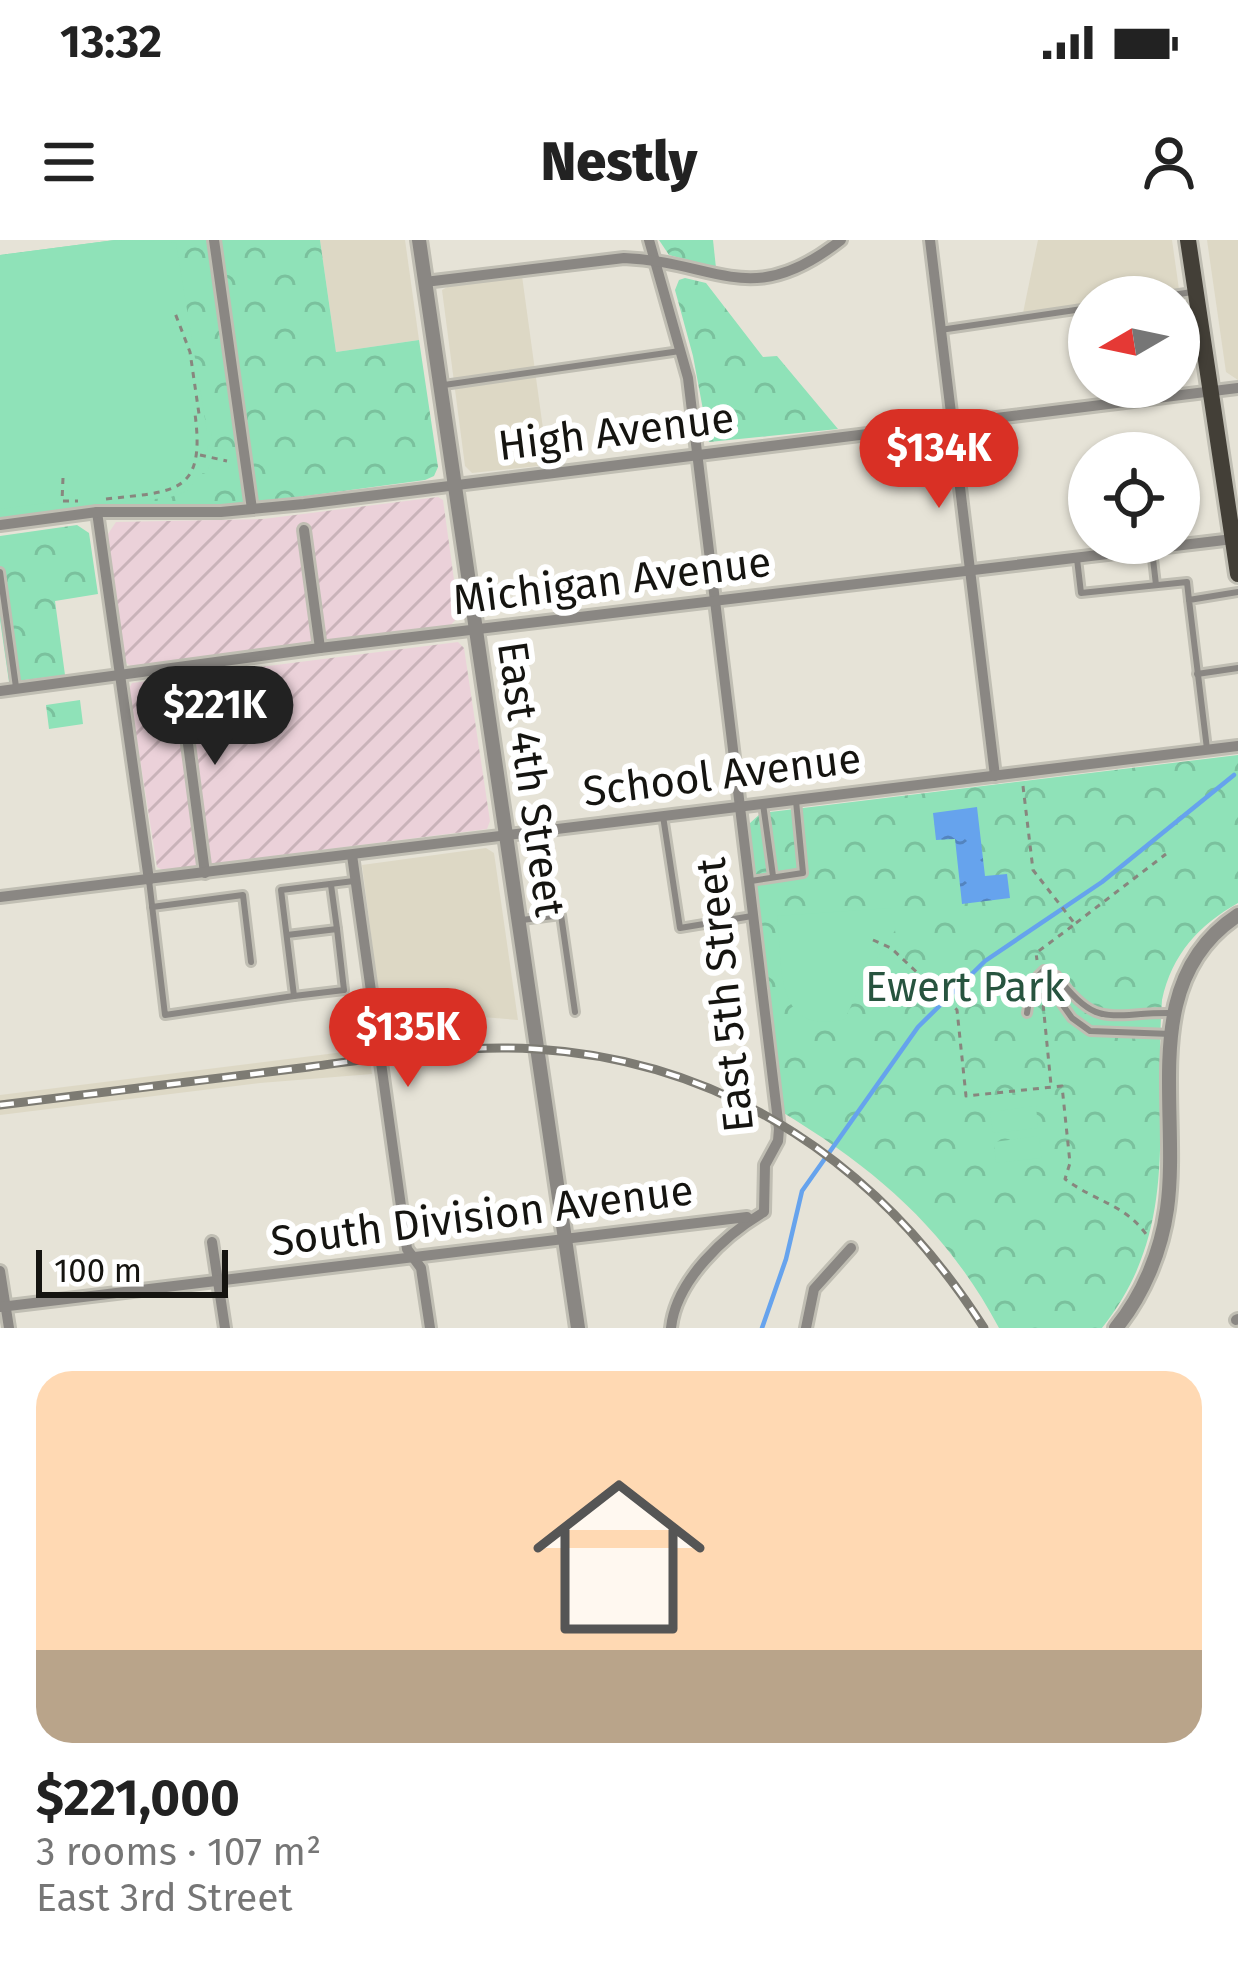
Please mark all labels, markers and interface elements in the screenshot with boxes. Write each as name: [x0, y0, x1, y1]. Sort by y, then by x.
text: 13:32: [60, 15, 162, 69]
icon: menu: [36, 129, 102, 195]
icon: person: [1136, 129, 1202, 195]
text: Nestly: [541, 130, 697, 194]
north arrow: [1068, 276, 1200, 408]
map controls: [1068, 276, 1200, 564]
street label: High Avenue: [495, 393, 737, 471]
pin: $134K: [855, 409, 1023, 511]
text: $134K: [886, 425, 992, 471]
button: locate: [1068, 432, 1200, 564]
street label: Michigan Avenue: [450, 537, 774, 625]
street label: East 4th Street: [487, 638, 575, 921]
pin: $221K: [131, 666, 299, 768]
text: $221K: [163, 682, 267, 728]
street label: School Avenue: [580, 733, 864, 817]
street label: East 5th Street: [686, 854, 764, 1135]
park label: Ewert Park: [865, 962, 1066, 1012]
pin: $135K: [324, 988, 492, 1090]
text: $135K: [356, 1004, 460, 1050]
street label: South Division Avenue: [268, 1165, 696, 1267]
scale bar: [36, 1244, 228, 1297]
text: 100 m: [54, 1251, 142, 1291]
icon: home: [511, 1449, 727, 1665]
text: $221,000: [36, 1767, 240, 1829]
text: 3 rooms · 107 m²: [36, 1829, 321, 1875]
text: East 3rd Street: [36, 1875, 293, 1921]

